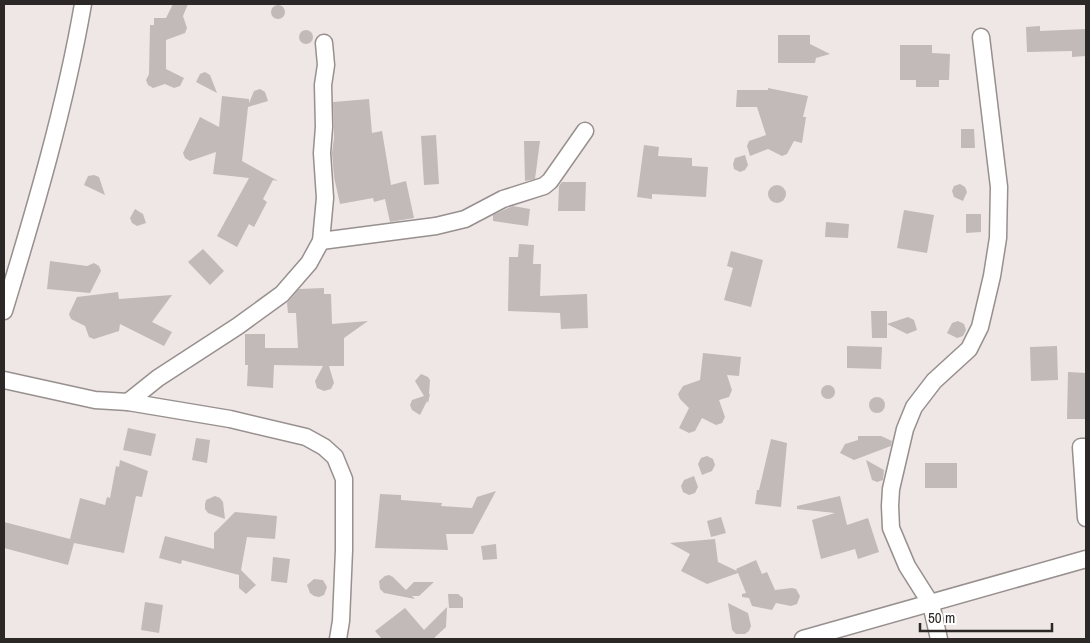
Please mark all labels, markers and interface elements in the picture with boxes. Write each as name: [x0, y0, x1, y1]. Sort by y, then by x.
scale bar: [920, 600, 1052, 632]
text: 50 m: [928, 607, 955, 628]

